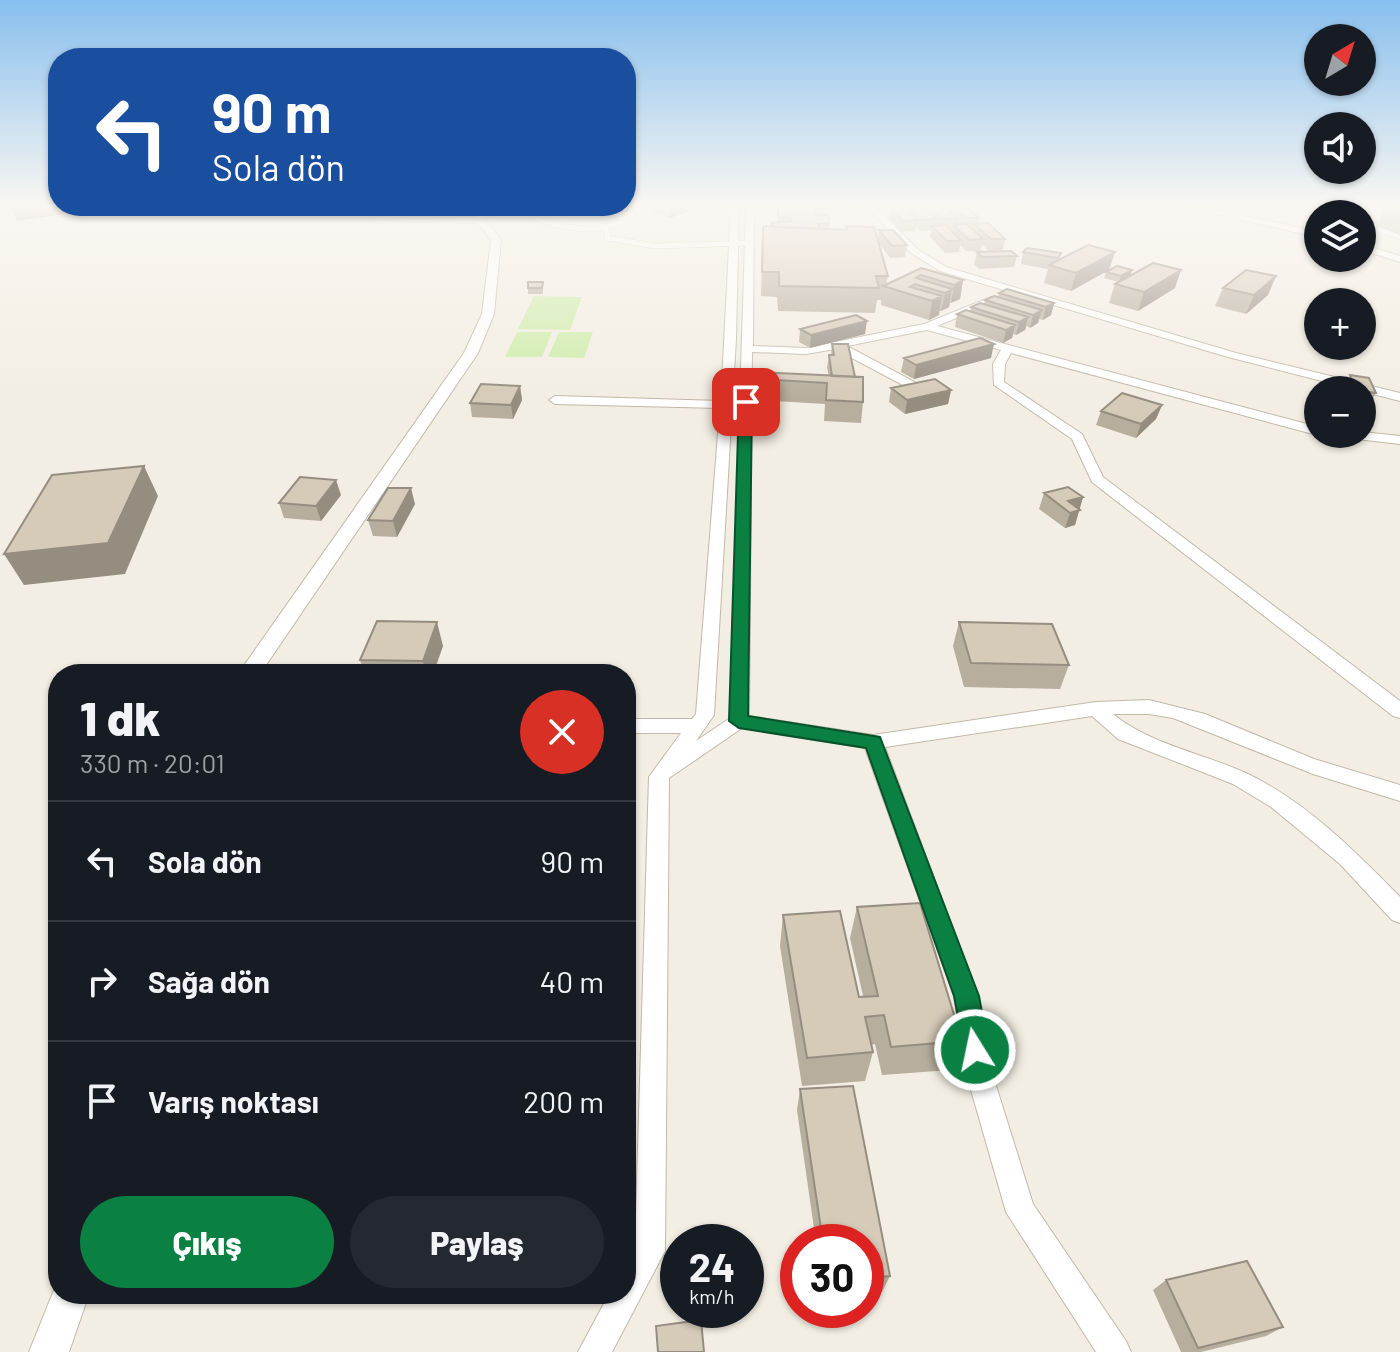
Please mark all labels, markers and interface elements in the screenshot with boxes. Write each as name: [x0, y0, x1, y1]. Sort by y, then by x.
north arrow: [1304, 24, 1376, 96]
map controls: [1304, 24, 1376, 448]
text: 90 m: [212, 77, 332, 144]
icon: left: [80, 80, 184, 184]
button: sound: [1304, 112, 1376, 184]
text: Sola dön: [212, 145, 345, 188]
button: layers: [1304, 200, 1376, 272]
button: +: [1304, 288, 1376, 360]
pin: [712, 368, 780, 436]
button: −: [1304, 376, 1376, 448]
icon: arrive: [724, 380, 768, 424]
text: 1 dk: [80, 688, 160, 746]
button: close: [520, 690, 604, 774]
text: 330 m · 20:01: [80, 747, 225, 778]
icon: left: [80, 839, 124, 883]
text: Sola dön: [148, 843, 262, 879]
text: 90 m: [541, 843, 604, 879]
icon: right: [80, 959, 124, 1003]
text: Sağa dön: [148, 963, 270, 999]
text: 40 m: [540, 963, 604, 999]
position arrow: [933, 1008, 1017, 1092]
icon: arrive: [80, 1079, 124, 1123]
text: Varış noktası: [148, 1083, 319, 1119]
text: 200 m: [523, 1083, 604, 1119]
button: Çıkış: [80, 1196, 334, 1288]
button: Paylaş: [350, 1196, 604, 1288]
speed limit sign: 30: [780, 1224, 884, 1328]
text: 24: [689, 1242, 735, 1290]
text: km/h: [689, 1284, 735, 1308]

